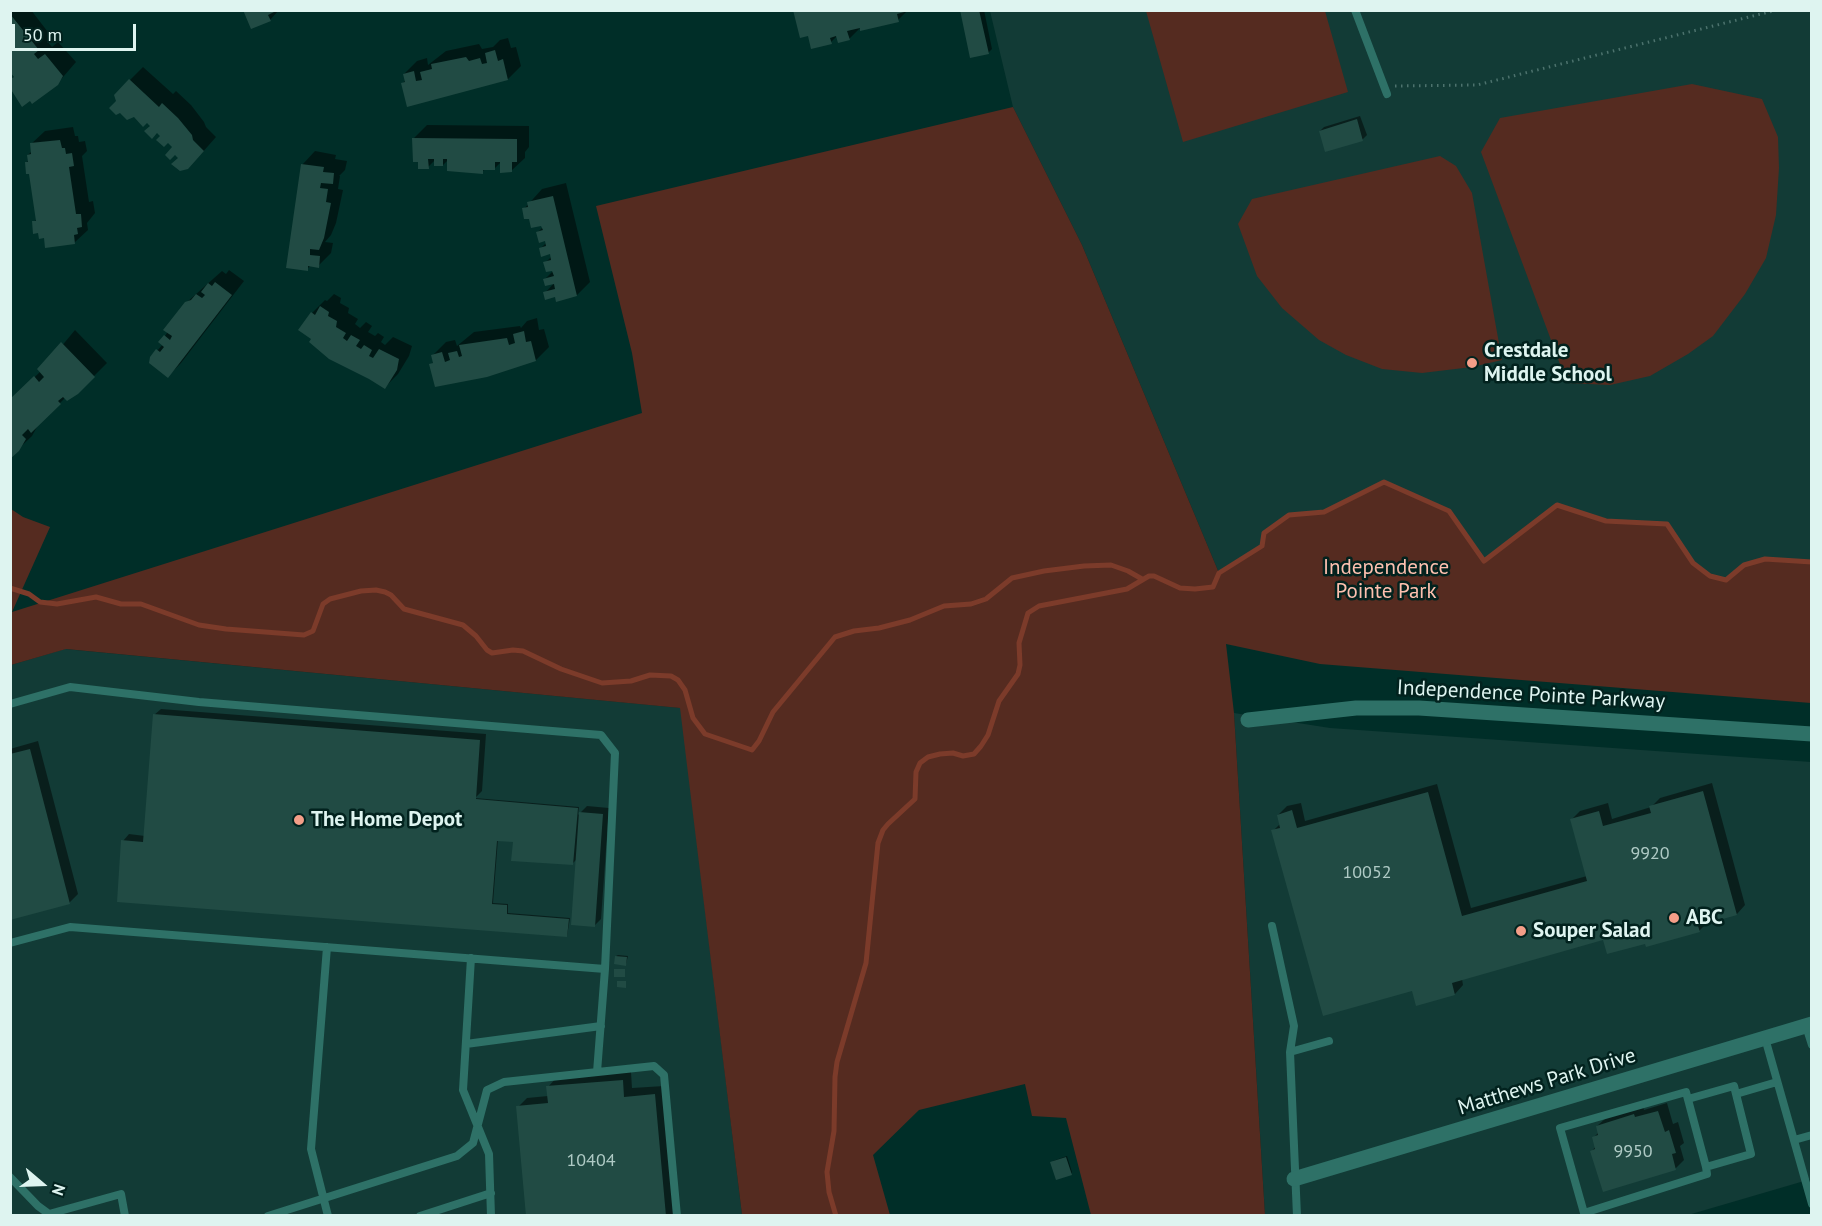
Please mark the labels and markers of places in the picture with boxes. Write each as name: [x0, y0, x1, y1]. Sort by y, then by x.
place label: Crestdale Middle School: [1484, 338, 1612, 388]
marker: Crestdale Middle School: [1465, 356, 1479, 370]
place label: The Home Depot: [311, 807, 462, 833]
marker: The Home Depot: [292, 813, 306, 827]
place label: ABC: [1686, 905, 1723, 931]
marker: ABC: [1667, 911, 1681, 925]
place label: Souper Salad: [1533, 918, 1651, 944]
marker: Souper Salad: [1514, 924, 1528, 938]

